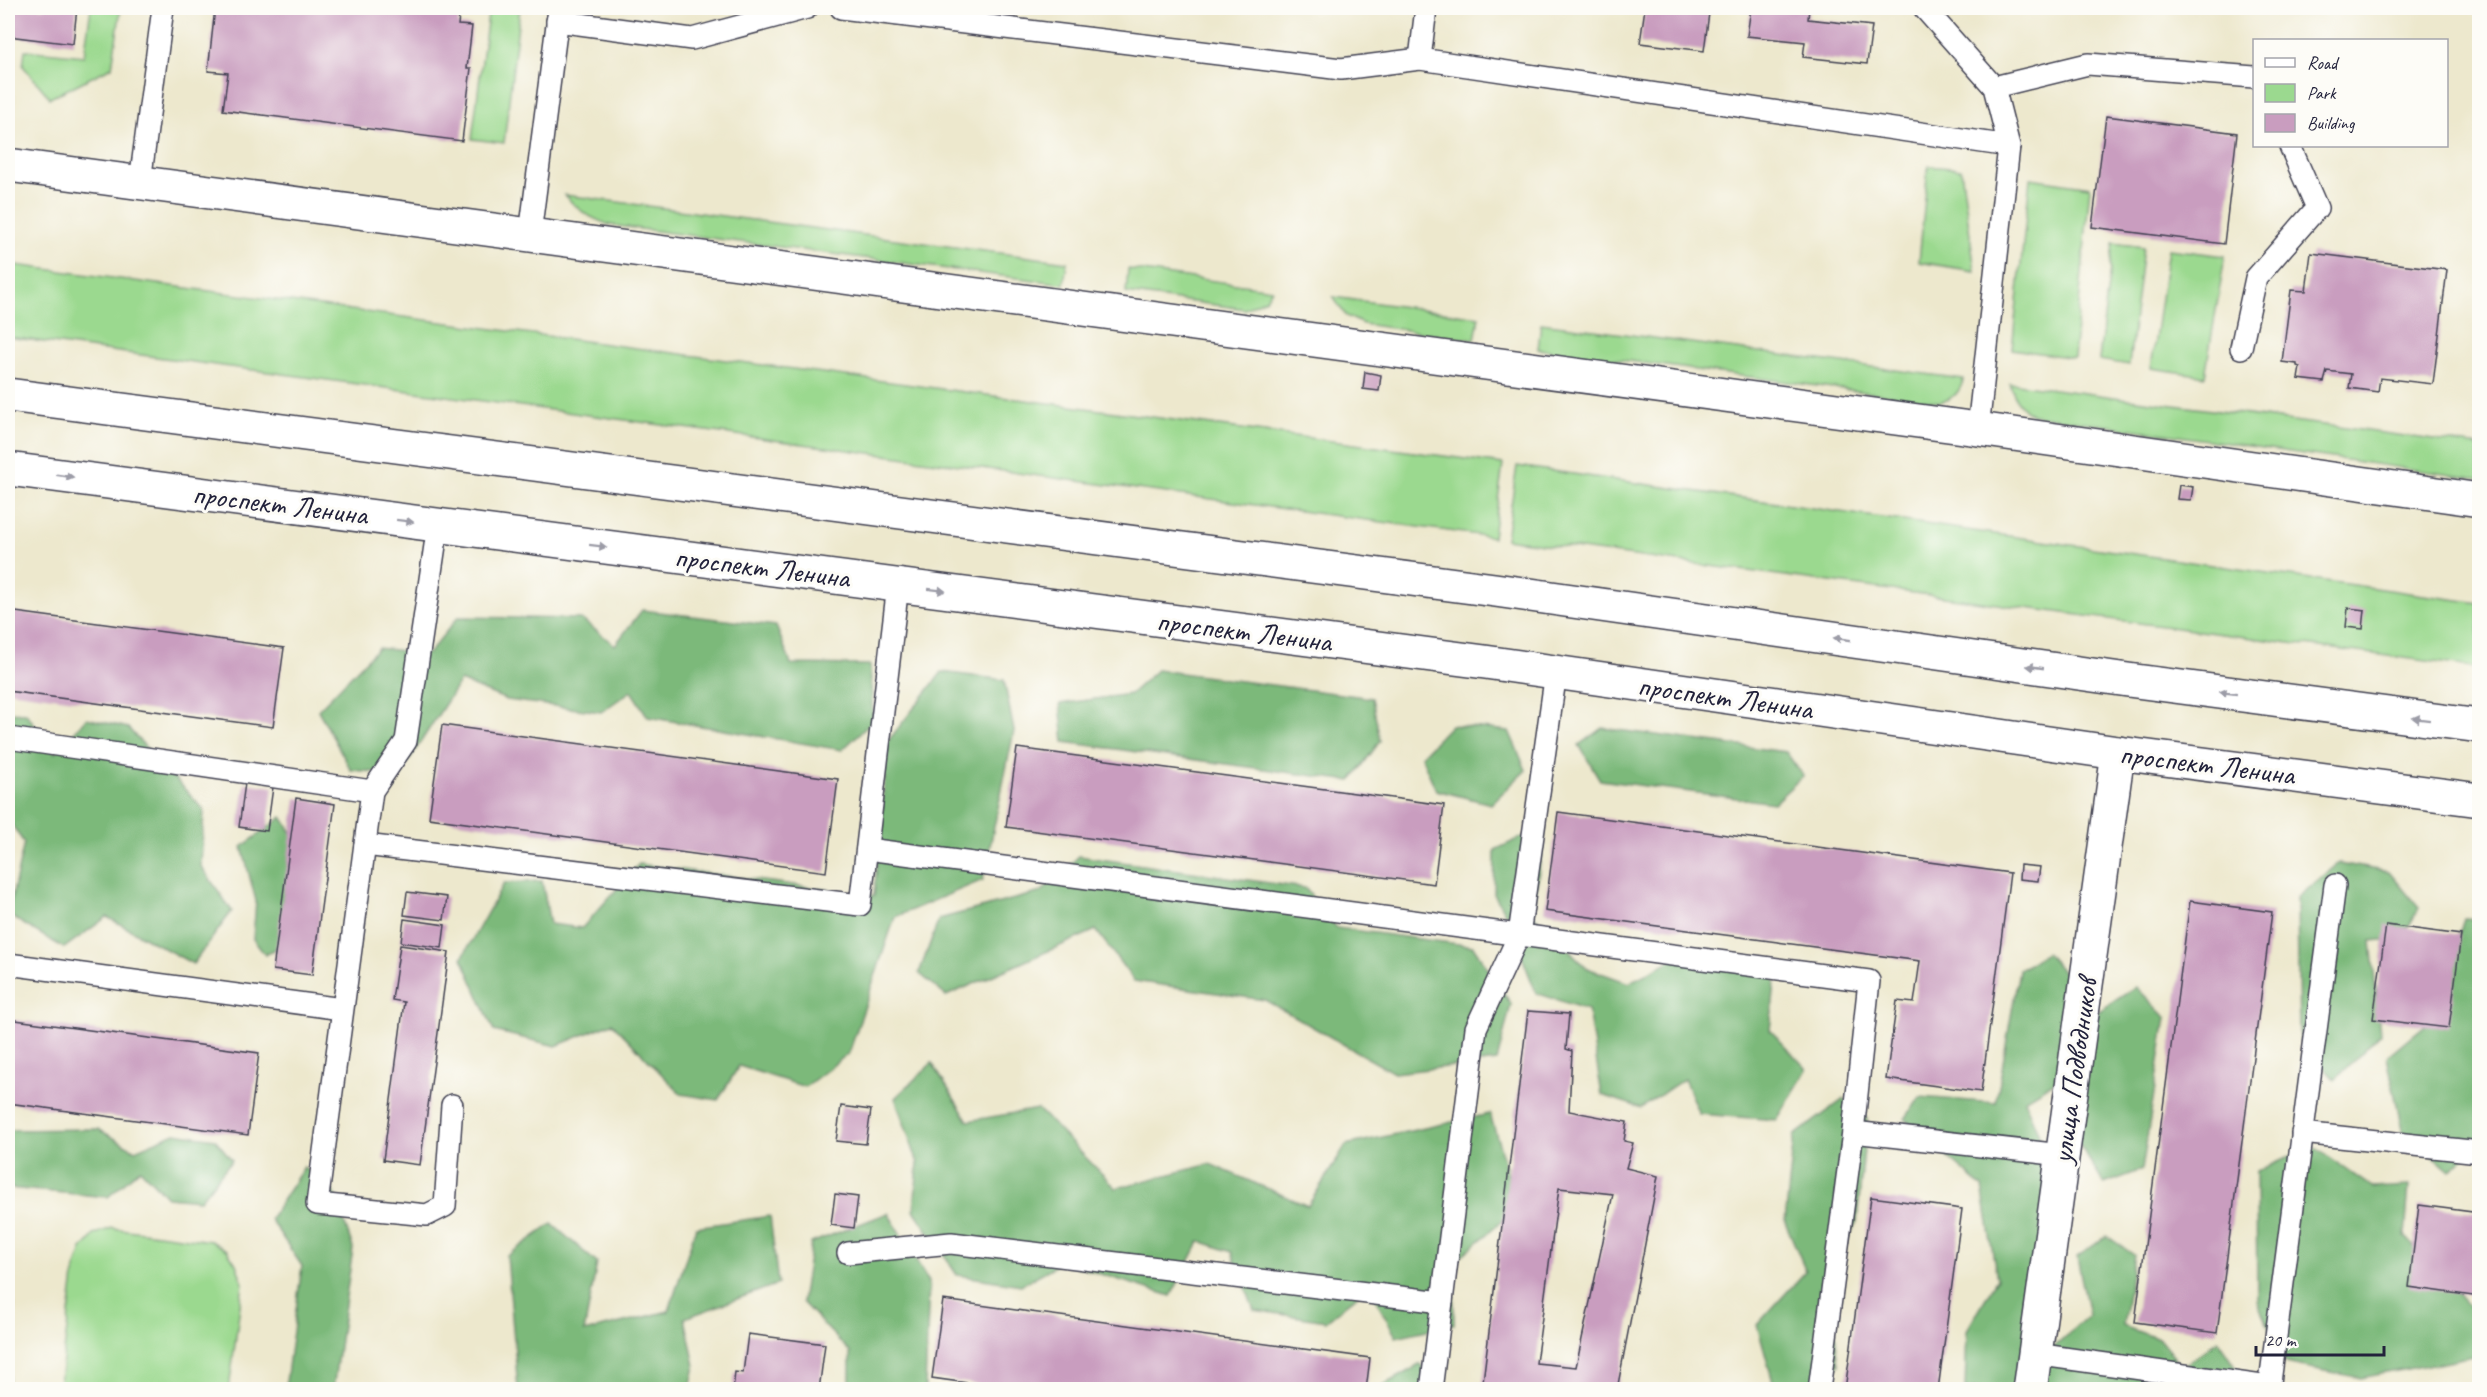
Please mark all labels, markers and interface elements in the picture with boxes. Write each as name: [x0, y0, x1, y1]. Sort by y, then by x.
legend: [2253, 39, 2448, 147]
text: Road: [2307, 52, 2340, 74]
text: Park: [2307, 82, 2337, 104]
text: Building: [2307, 112, 2356, 134]
one-way arrow: [56, 472, 75, 481]
street label: проспект Ленина: [190, 474, 372, 534]
one-way arrow: [395, 516, 414, 525]
street label: проспект Ленина: [672, 537, 854, 597]
one-way arrow: [589, 541, 608, 551]
one-way arrow: [928, 586, 947, 595]
street label: проспект Ленина: [1154, 601, 1336, 661]
one-way arrow: [1832, 635, 1851, 644]
one-way arrow: [2025, 662, 2044, 671]
street label: проспект Ленина: [1635, 666, 1817, 728]
one-way arrow: [2219, 689, 2238, 698]
one-way arrow: [2412, 714, 2431, 723]
street label: проспект Ленина: [2117, 734, 2299, 794]
street label: улица Подводников: [2042, 971, 2107, 1168]
scale bar: [2256, 1319, 2384, 1357]
text: 20 m: [2265, 1329, 2298, 1351]

